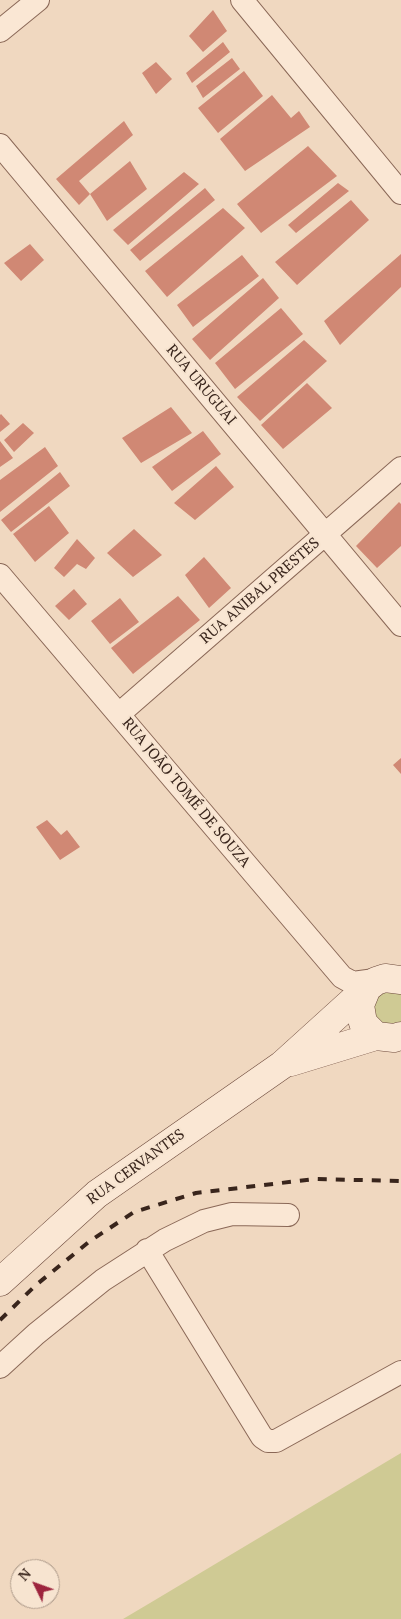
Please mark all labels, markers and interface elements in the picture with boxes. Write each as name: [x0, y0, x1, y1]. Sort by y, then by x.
street label: RUA URUGUAI: [162, 341, 240, 429]
street label: RUA ANIBAL PRESTES: [196, 534, 324, 648]
street label: RUA JOÃO TOMÉ DE SOUZA: [118, 715, 254, 871]
street label: RUA CERVANTES: [84, 1126, 188, 1208]
north arrow: [10, 1559, 60, 1609]
text: N: [14, 1564, 35, 1585]

